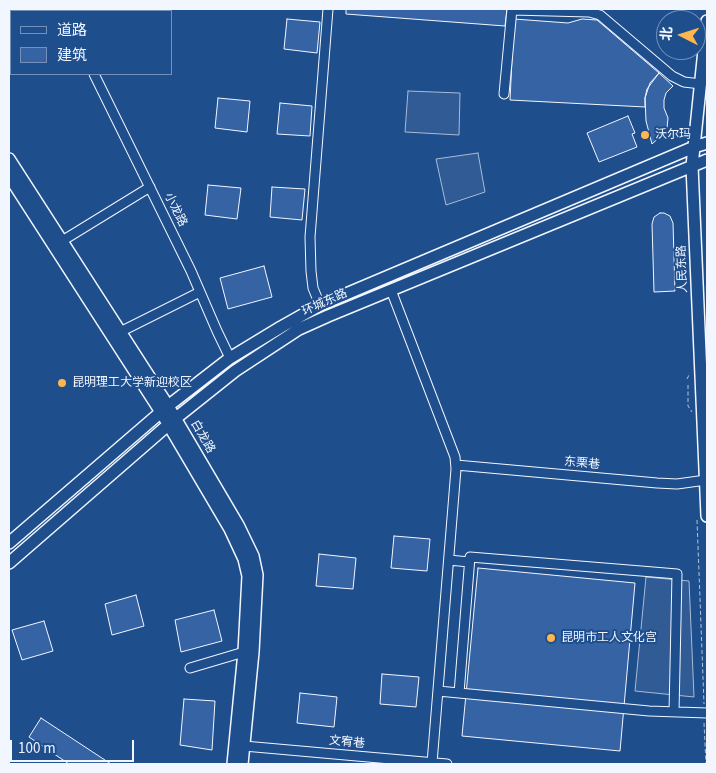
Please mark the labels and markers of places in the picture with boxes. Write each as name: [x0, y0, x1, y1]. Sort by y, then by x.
place label: 沃尔玛: [655, 128, 691, 142]
marker: 沃尔玛: [639, 129, 651, 141]
place label: 昆明理工大学新迎校区: [72, 376, 192, 390]
marker: 昆明理工大学新迎校区: [56, 377, 68, 389]
place label: 昆明市工人文化宫: [561, 631, 657, 645]
marker: 昆明市工人文化宫: [545, 632, 557, 644]

